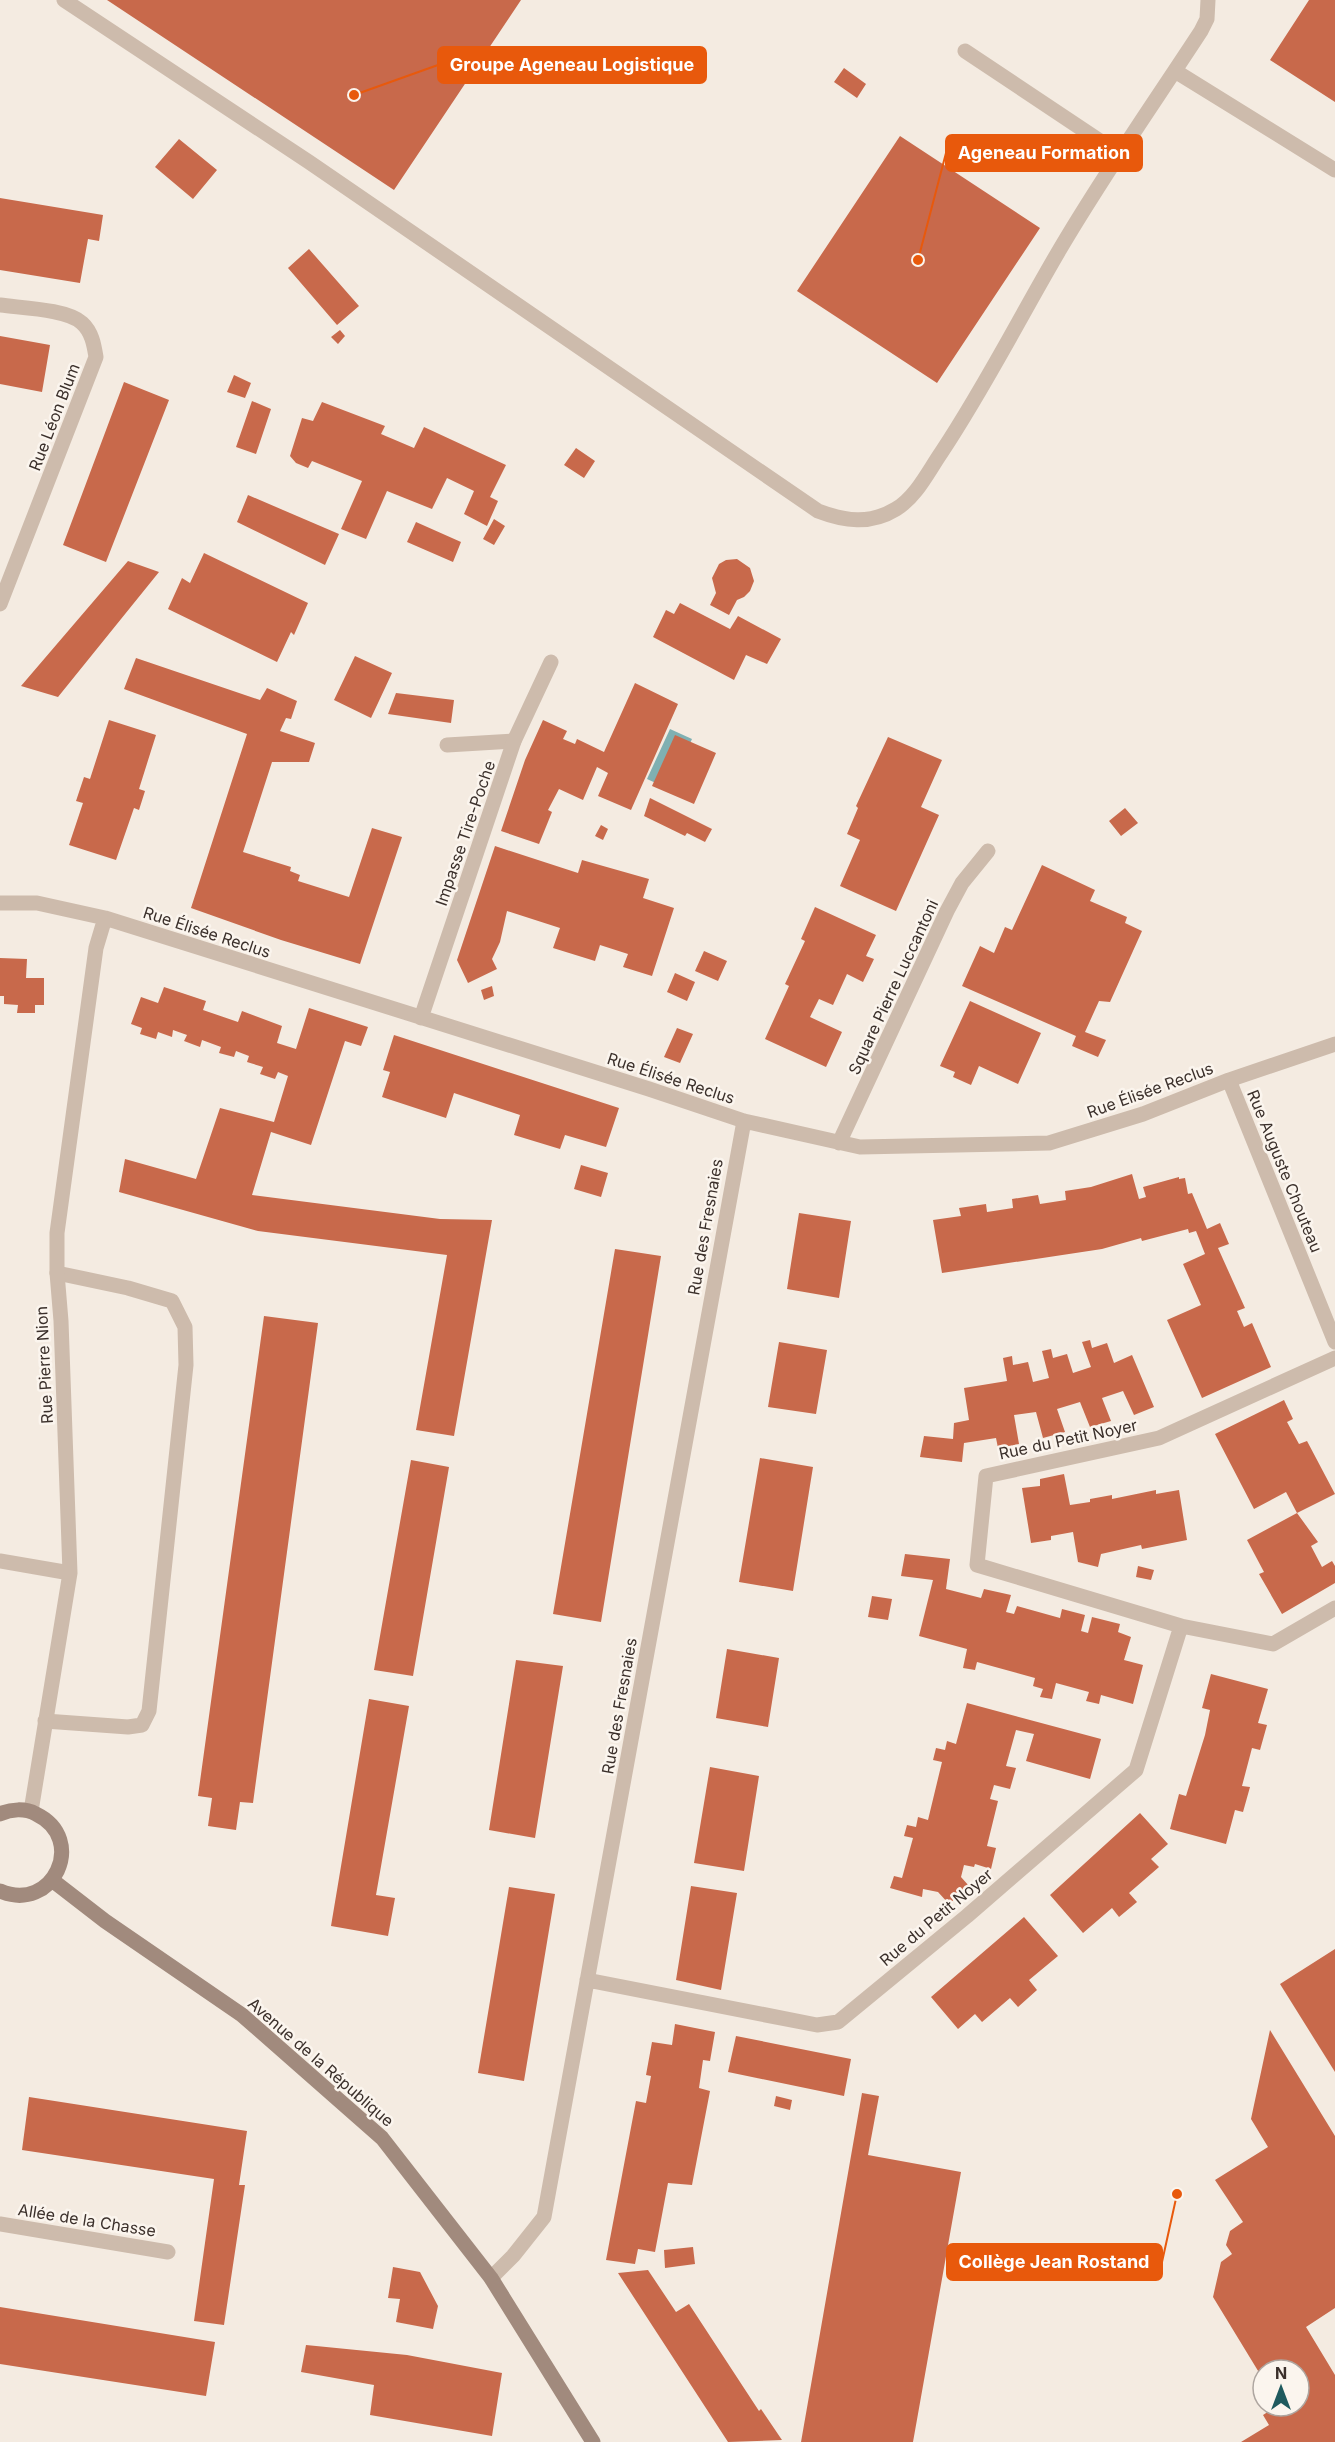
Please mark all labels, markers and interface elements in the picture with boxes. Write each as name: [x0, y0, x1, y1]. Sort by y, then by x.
callout: Groupe Ageneau Logistique: [438, 47, 706, 83]
text: Groupe Ageneau Logistique: [450, 54, 694, 75]
callout: Ageneau Formation: [946, 135, 1142, 171]
text: Ageneau Formation: [958, 142, 1130, 163]
street label: Rue Léon Blum: [24, 361, 84, 473]
street label: Impasse Tire-Poche: [431, 758, 499, 908]
street label: Square Pierre Luccantoni: [844, 896, 942, 1078]
street label: Rue Élisée Reclus: [141, 902, 273, 962]
street label: Rue Élisée Reclus: [605, 1048, 737, 1108]
street label: Rue Élisée Reclus: [1084, 1058, 1216, 1122]
street label: Rue Auguste Chouteau: [1243, 1087, 1327, 1255]
street label: Rue des Fresnaies: [683, 1157, 727, 1297]
street label: Rue Pierre Nion: [31, 1306, 57, 1424]
street label: Rue du Petit Noyer: [997, 1415, 1139, 1463]
street label: Rue des Fresnaies: [597, 1636, 641, 1776]
street label: Rue du Petit Noyer: [876, 1864, 996, 1970]
street label: Avenue de la République: [244, 1993, 398, 2131]
street label: Allée de la Chasse: [17, 2199, 157, 2241]
callout: Collège Jean Rostand: [947, 2244, 1162, 2280]
text: Collège Jean Rostand: [959, 2251, 1149, 2272]
north arrow: [1251, 2358, 1311, 2418]
text: N: [1275, 2363, 1287, 2383]

